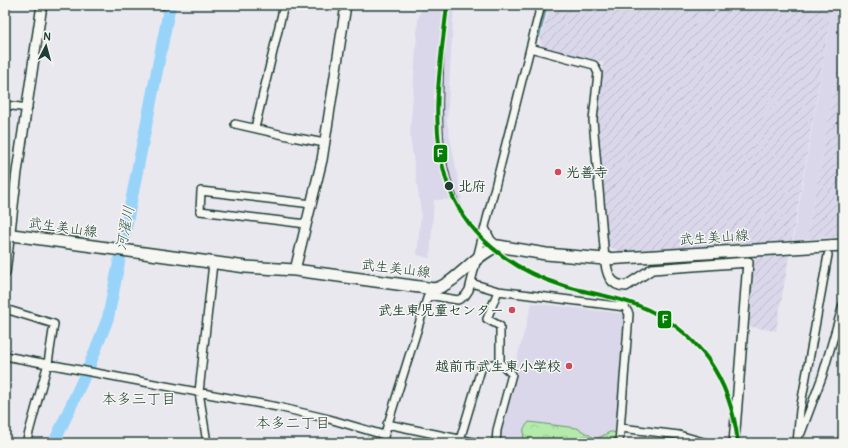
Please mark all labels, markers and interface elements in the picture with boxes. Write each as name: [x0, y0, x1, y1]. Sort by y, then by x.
north arrow: [26, 26, 66, 66]
text: N: [43, 30, 52, 43]
line badge: F: [433, 144, 448, 163]
text: F: [437, 147, 444, 160]
place label: 光善寺: [566, 164, 608, 181]
marker: 光善寺: [553, 167, 563, 177]
place label: 北府: [458, 178, 486, 195]
marker: 北府: [443, 180, 455, 192]
water label: 河濯川: [112, 204, 139, 252]
street label: 武生美山線: [27, 214, 99, 241]
street label: 武生美山線: [679, 227, 750, 248]
street label: 武生美山線: [360, 256, 432, 281]
place label: 武生東児童センター: [378, 302, 504, 319]
marker: 武生東児童センター: [507, 305, 517, 315]
line badge: F: [657, 310, 672, 329]
text: F: [662, 313, 669, 326]
place label: 越前市武生東小学校: [435, 358, 561, 375]
marker: 越前市武生東小学校: [564, 361, 574, 371]
district label: 本多三丁目: [101, 390, 177, 409]
district label: 本多二丁目: [255, 414, 331, 433]

